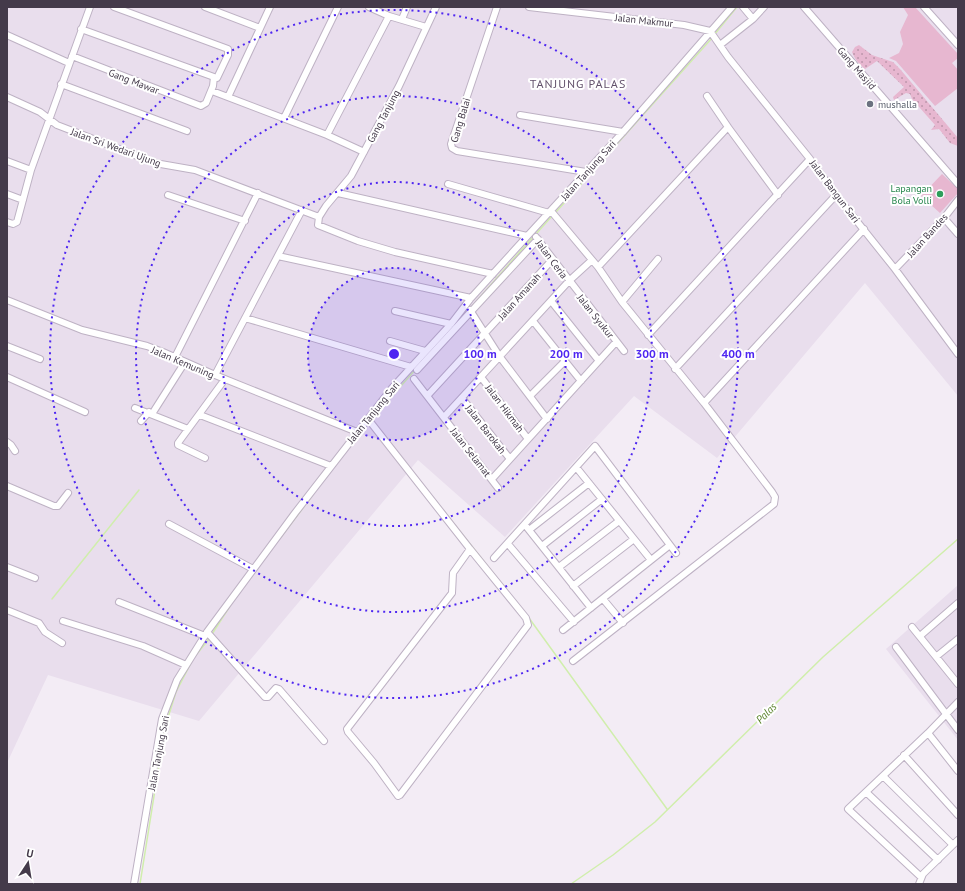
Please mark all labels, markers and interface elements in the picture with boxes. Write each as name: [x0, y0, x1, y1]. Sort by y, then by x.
street label: Jalan Makmur: [613, 11, 674, 30]
street label: Gang Masjid: [835, 44, 879, 92]
street label: Gang Mawar: [107, 66, 162, 97]
district label: TANJUNG PALAS: [530, 76, 626, 91]
street label: Gang Tanjung: [364, 88, 403, 145]
street label: Gang Balai: [448, 96, 473, 144]
place label: mushalla: [878, 98, 917, 111]
marker: mushalla: [865, 99, 875, 109]
street label: Jalan Sri Wedari Ujung: [68, 125, 163, 170]
street label: Jalan Tanjung Sari: [557, 138, 619, 204]
street label: Jalan Bangun Sari: [806, 156, 862, 225]
place label: Lapangan Bola Volli: [890, 182, 932, 207]
marker: Lapangan Bola Volli: [935, 189, 945, 199]
street label: Jalan Bandes: [904, 211, 951, 261]
street label: Jalan Ceria: [532, 236, 570, 281]
street label: Jalan Amanah: [494, 270, 544, 323]
street label: Jalan Syukur: [574, 291, 617, 342]
street label: Jalan Kemuning: [148, 343, 216, 382]
text: 100 m: [463, 346, 497, 361]
text: 200 m: [549, 346, 583, 361]
text: 300 m: [635, 346, 669, 361]
text: 400 m: [721, 346, 755, 361]
centre of rings: [387, 347, 401, 361]
street label: Jalan Tanjung Sari: [344, 379, 402, 447]
street label: Jalan Hikmah: [482, 381, 527, 435]
street label: Jalan Barokah: [462, 401, 509, 456]
street label: Jalan Selamat: [447, 424, 494, 480]
water label: Palas: [753, 699, 780, 726]
street label: Jalan Tanjung Sari: [145, 714, 172, 793]
north arrow: [8, 843, 48, 883]
text: U: [25, 846, 35, 861]

